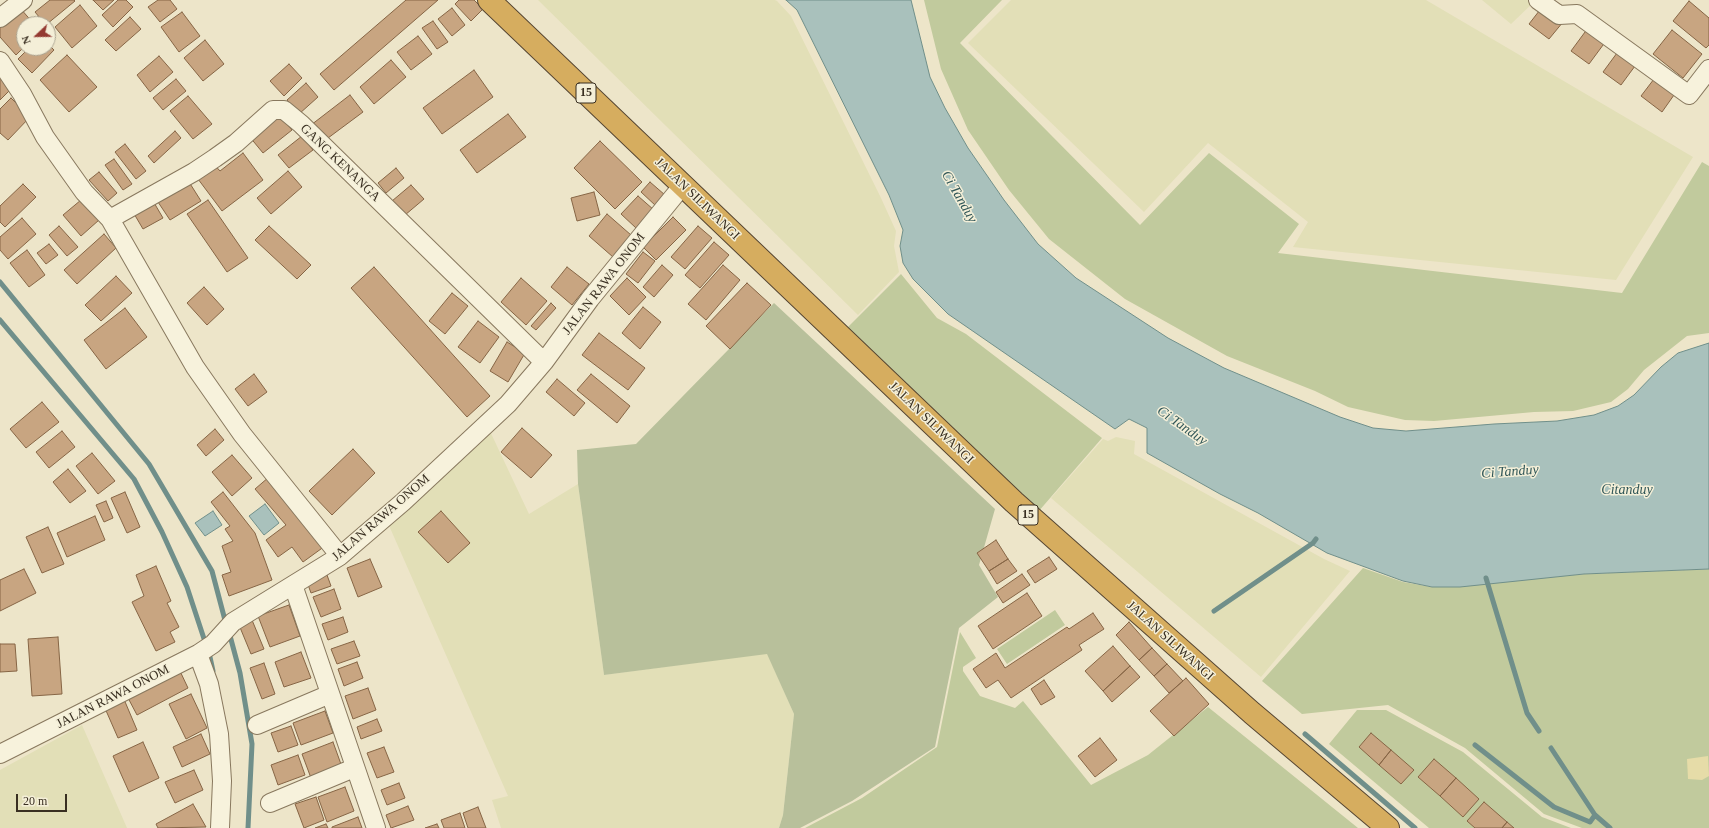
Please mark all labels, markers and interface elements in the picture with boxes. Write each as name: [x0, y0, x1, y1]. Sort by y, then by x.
north arrow: [16, 16, 56, 56]
text: N: [19, 34, 33, 46]
road number: 15: [576, 83, 596, 103]
street label: GANG KENANGA: [297, 121, 383, 205]
street label: JALAN SILIWANGI: [651, 155, 743, 243]
water label: Ci Tanduy: [937, 168, 981, 226]
street label: JALAN RAWA ONOM: [559, 230, 649, 338]
street label: JALAN SILIWANGI: [885, 379, 977, 467]
water label: Ci Tanduy: [1154, 403, 1210, 449]
water label: Ci Tanduy: [1481, 462, 1539, 482]
street label: JALAN RAWA ONOM: [329, 471, 433, 565]
water label: Citanduy: [1601, 482, 1653, 498]
road number: 15: [1018, 505, 1038, 525]
street label: JALAN SILIWANGI: [1123, 598, 1217, 684]
street label: JALAN RAWA ONOM: [54, 662, 172, 732]
scale bar: [18, 786, 69, 812]
text: 20 m: [23, 794, 47, 808]

